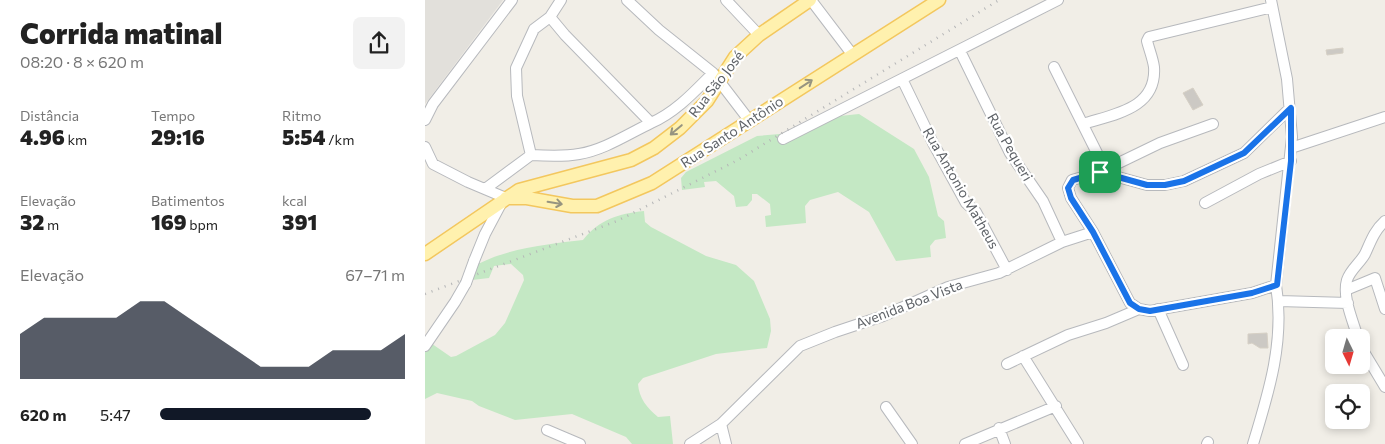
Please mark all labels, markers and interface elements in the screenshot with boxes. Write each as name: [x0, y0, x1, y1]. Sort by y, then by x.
text: Corrida matinal: [20, 16, 222, 50]
button: share: [353, 17, 405, 69]
street label: Rua São José: [684, 47, 747, 120]
text: 08:20 · 8 × 620 m: [20, 52, 144, 71]
one-way arrow: [798, 79, 812, 89]
street label: Rua Santo Antônio: [677, 92, 786, 171]
text: Distância: [20, 107, 79, 124]
text: Tempo: [151, 107, 195, 124]
text: Ritmo: [282, 107, 321, 124]
street label: Rua Pequeri: [984, 110, 1037, 184]
text: 4.96: [20, 124, 65, 149]
text: 29:16: [151, 124, 205, 149]
text: 5:54: [282, 124, 326, 149]
street label: Rua Antonio Matheus: [920, 124, 1003, 251]
one-way arrow: [670, 125, 683, 136]
text: km: [65, 131, 87, 148]
text: /km: [326, 131, 354, 148]
pin: [1079, 151, 1121, 193]
icon: arrive: [1086, 158, 1114, 186]
text: Elevação: [20, 192, 76, 209]
text: Batimentos: [151, 192, 225, 209]
text: kcal: [282, 192, 307, 209]
one-way arrow: [546, 198, 562, 208]
text: 32: [20, 209, 44, 234]
text: 169: [151, 209, 187, 234]
text: 391: [282, 209, 317, 234]
text: m: [44, 216, 59, 233]
text: bpm: [187, 216, 218, 233]
text: Elevação: [20, 265, 84, 284]
text: 67–71 m: [345, 265, 405, 284]
street label: Avenida Boa Vista: [853, 275, 965, 332]
north arrow: [1325, 329, 1370, 374]
map controls: [1325, 329, 1370, 429]
button: locate: [1325, 384, 1370, 429]
text: 620 m: [20, 405, 66, 424]
text: 5:47: [100, 405, 131, 424]

